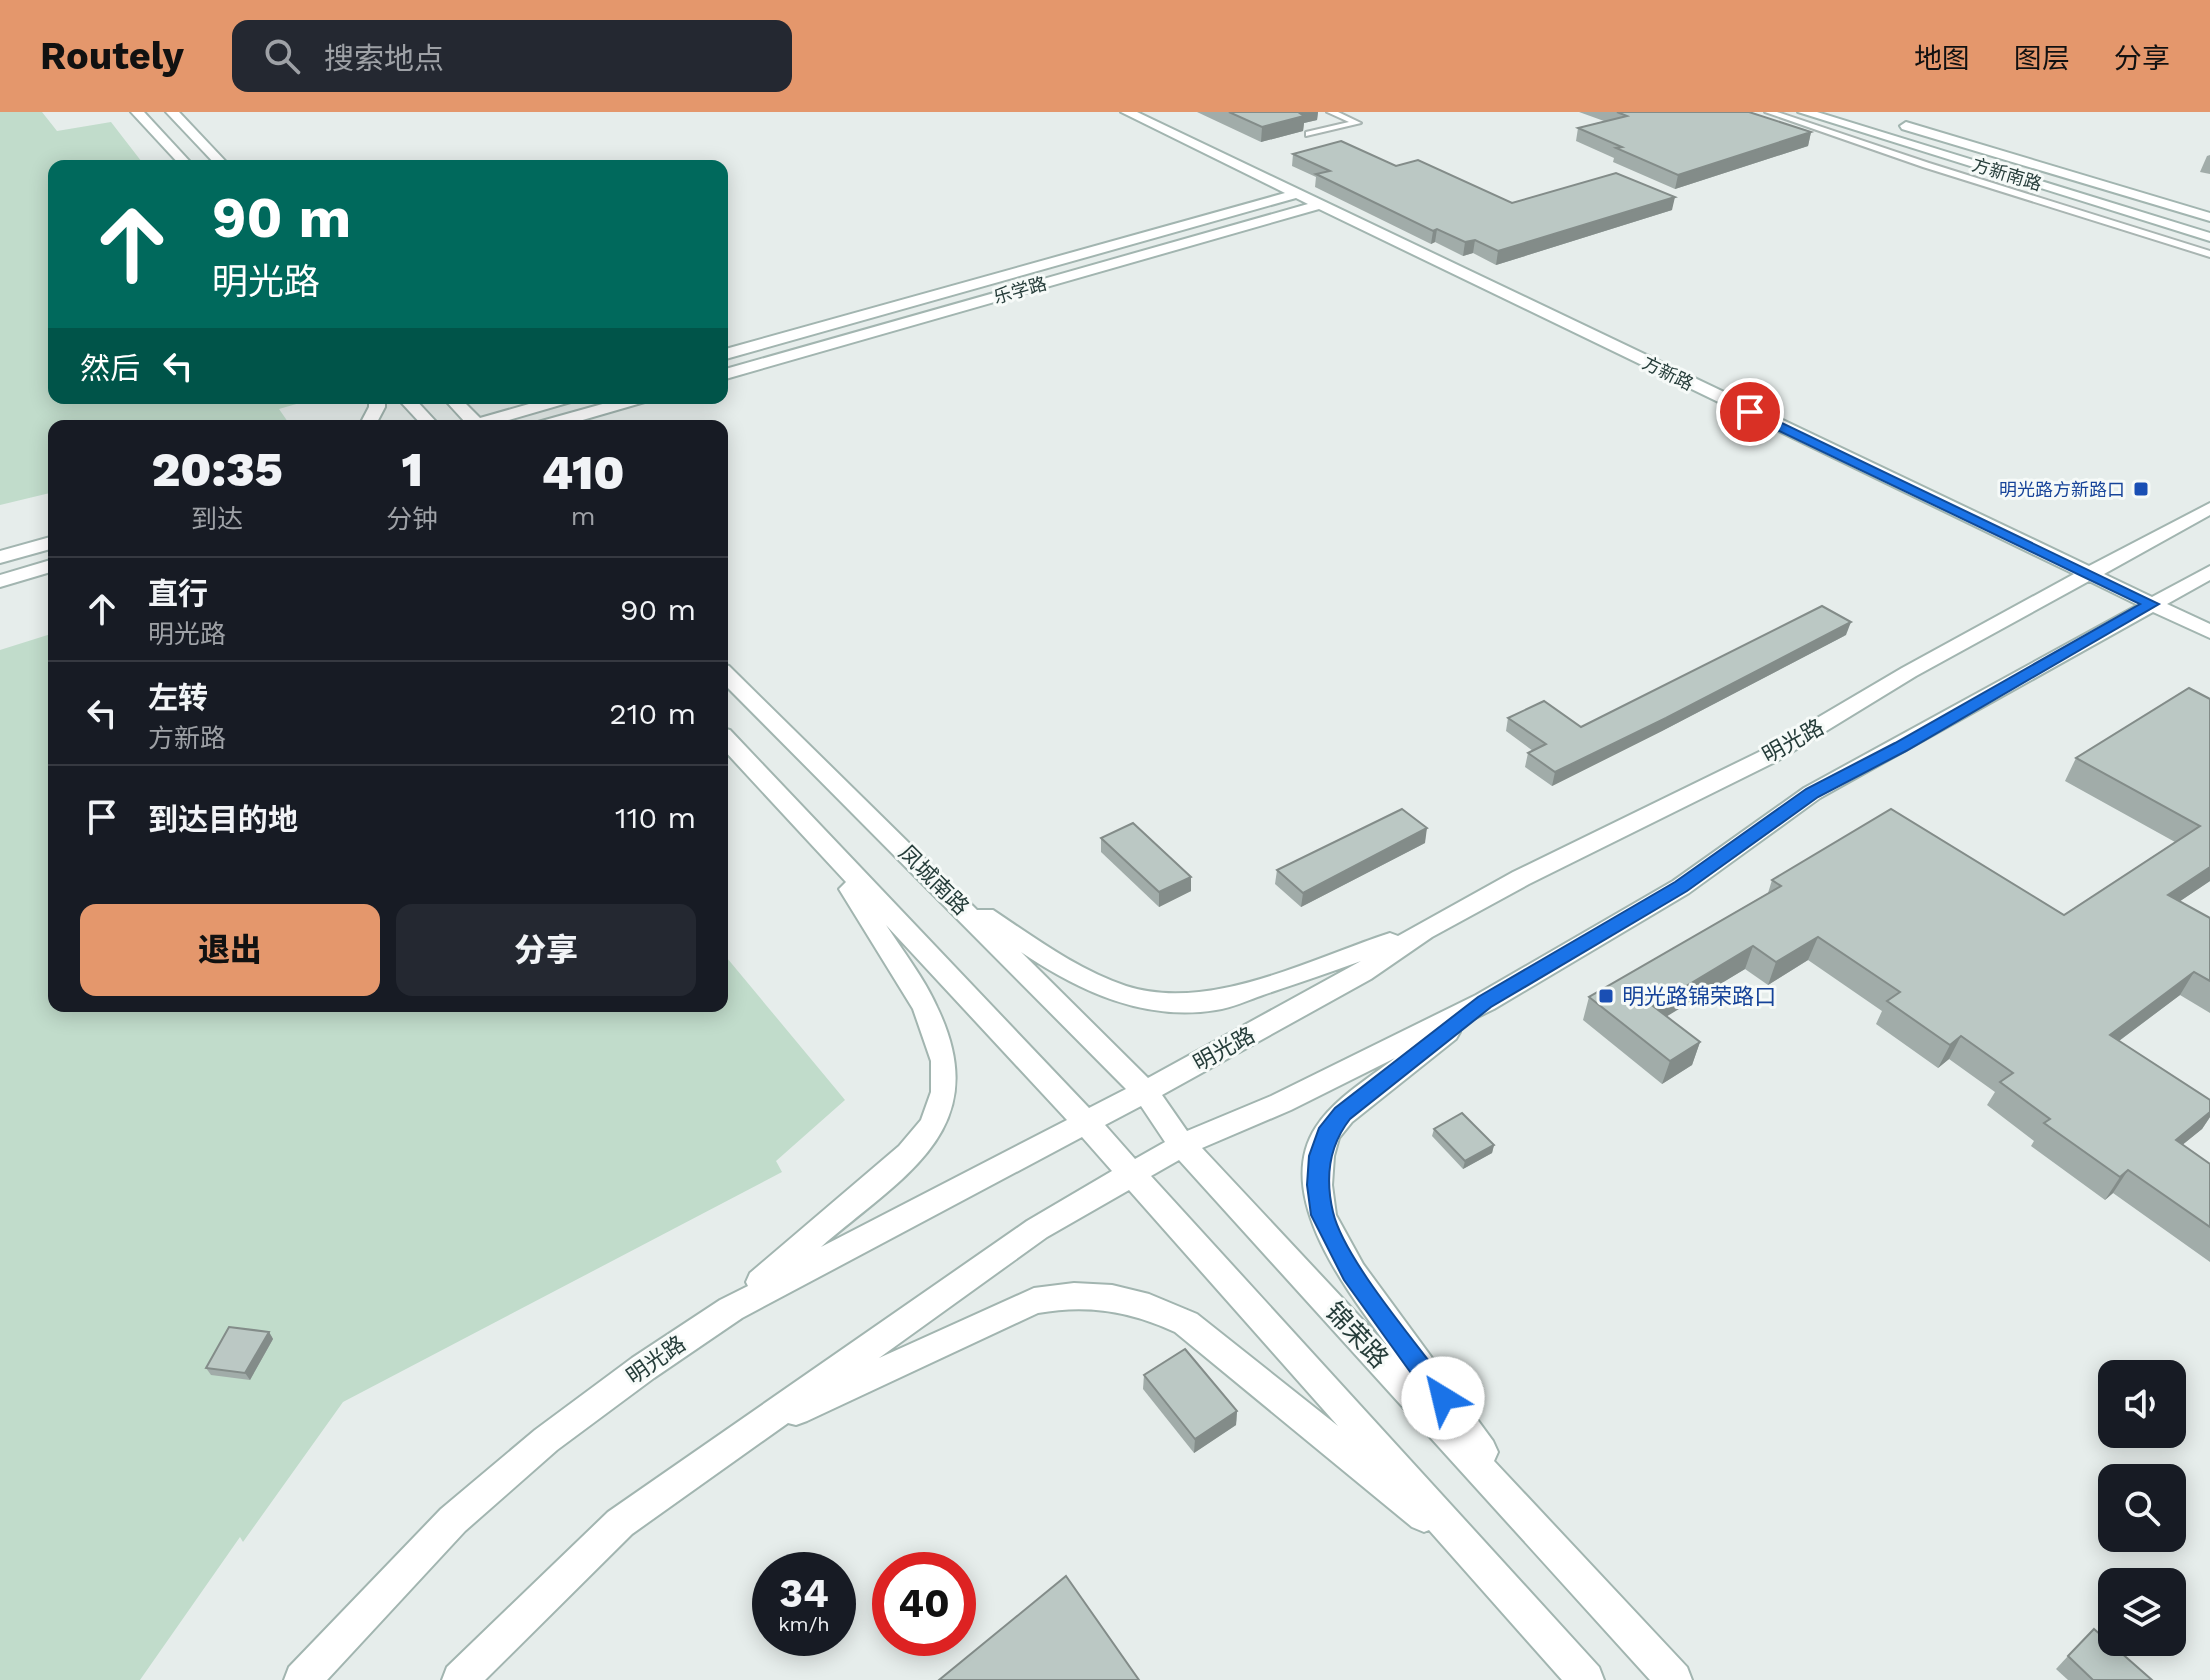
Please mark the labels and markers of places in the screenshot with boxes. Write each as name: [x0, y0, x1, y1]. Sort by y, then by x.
pin: [1716, 378, 1784, 446]
place label: 明光路方新路口: [1999, 479, 2125, 500]
marker: 明光路方新路口: [2132, 480, 2150, 498]
place label: 明光路锦荣路口: [1622, 984, 1776, 1009]
marker: 明光路锦荣路口: [1597, 987, 1615, 1005]

